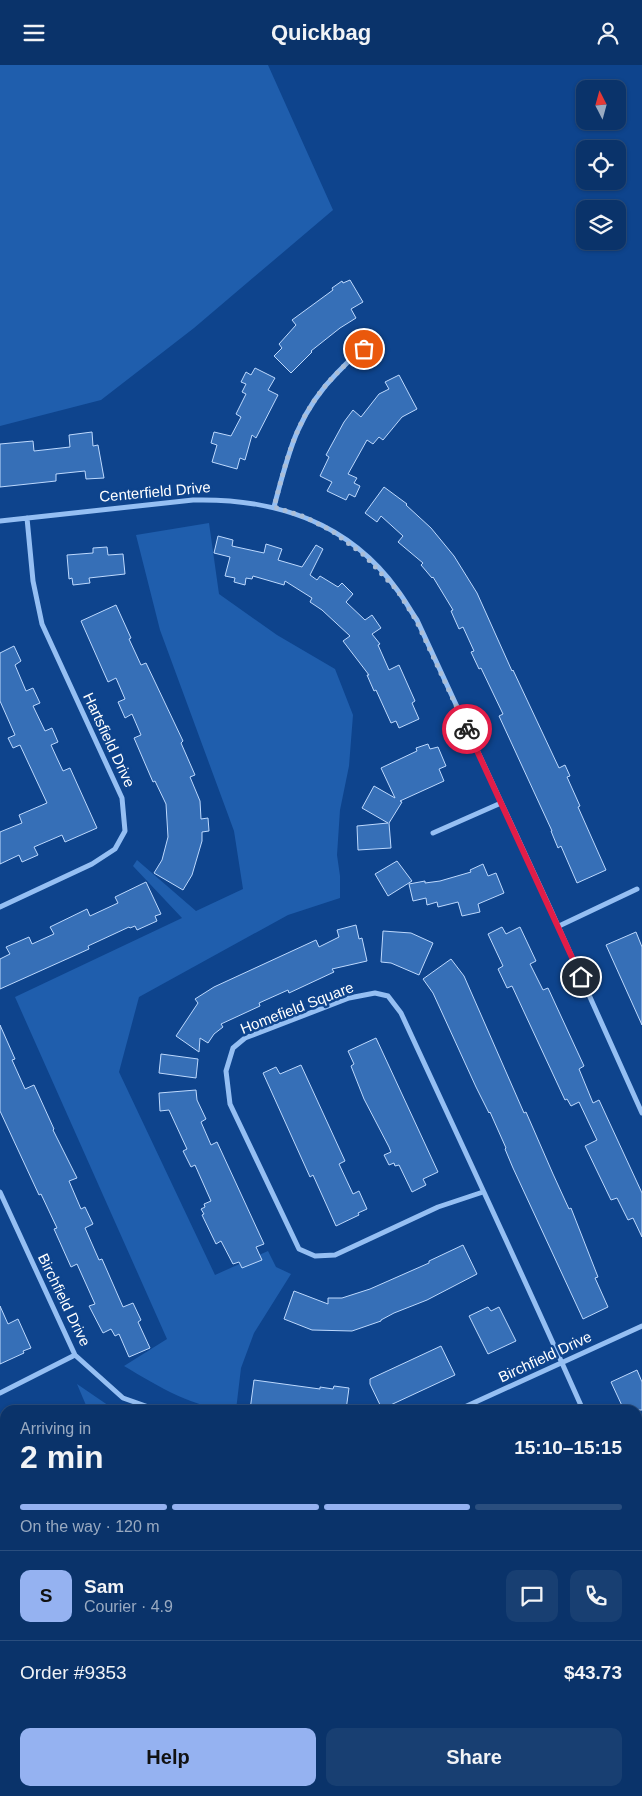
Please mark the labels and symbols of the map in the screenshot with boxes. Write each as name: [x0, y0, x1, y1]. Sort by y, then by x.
north arrow: [576, 80, 626, 130]
pin: [343, 328, 385, 370]
street label: Centerfield Drive: [99, 478, 211, 505]
street label: Hartsfield Drive: [80, 690, 139, 790]
courier: [442, 704, 492, 754]
pin: [560, 956, 602, 998]
street label: Homefield Square: [238, 978, 356, 1037]
street label: Birchfield Drive: [35, 1251, 94, 1349]
street label: Birchfield Drive: [495, 1328, 594, 1386]

